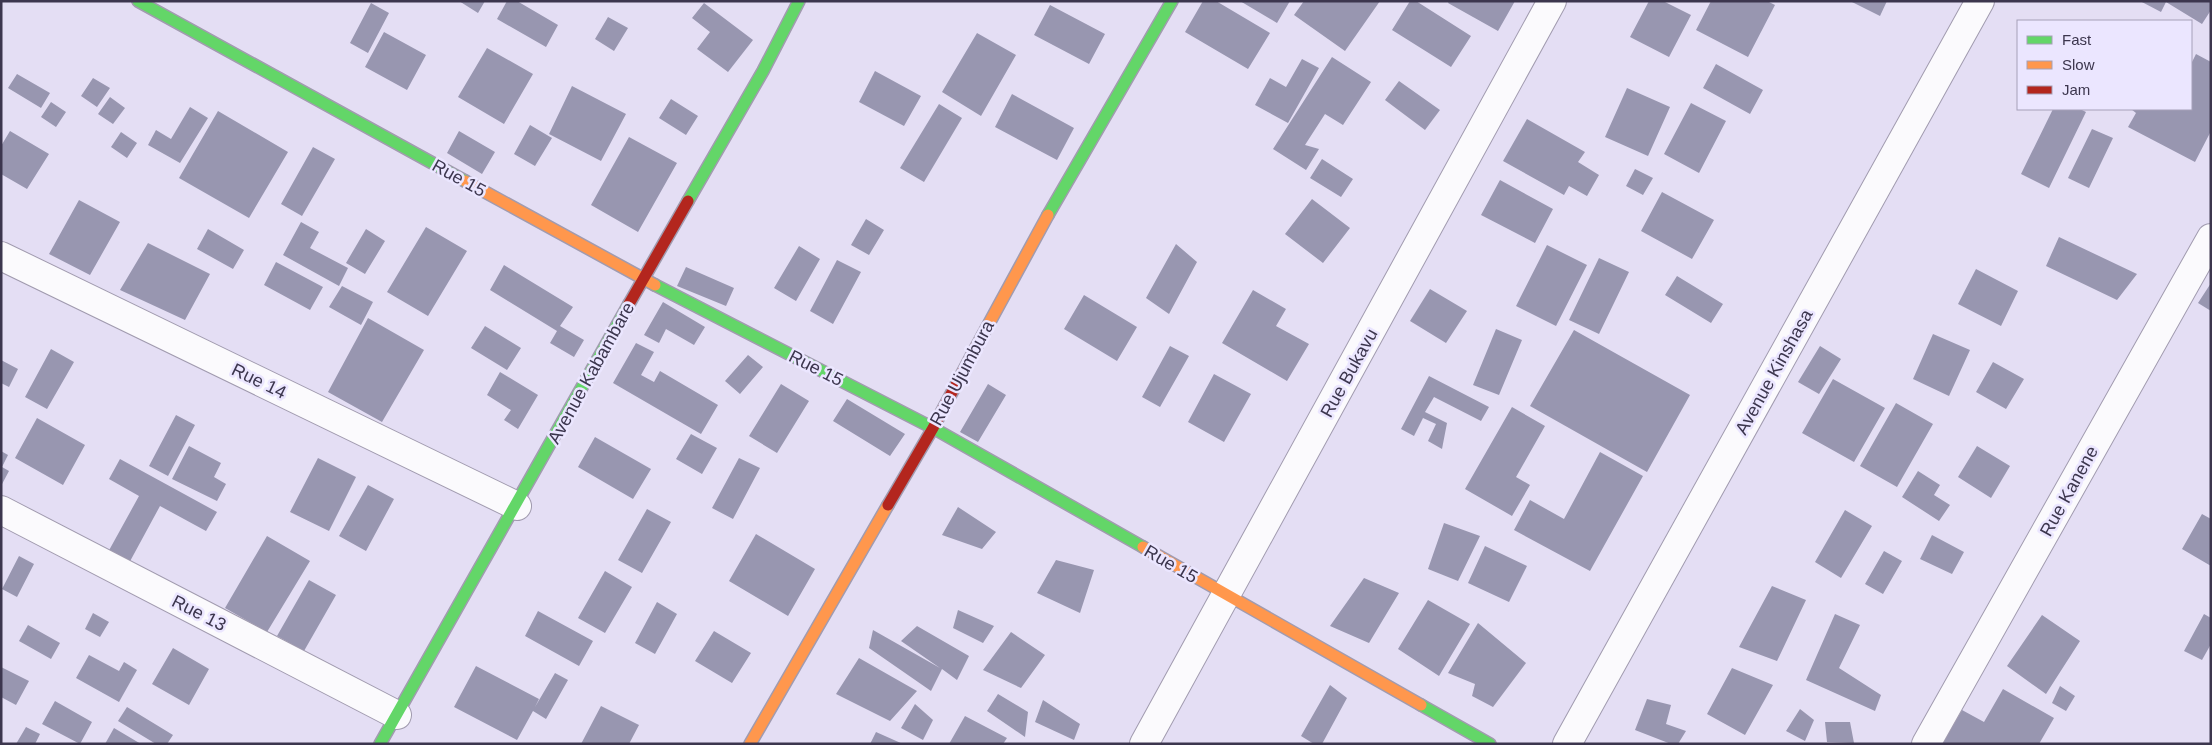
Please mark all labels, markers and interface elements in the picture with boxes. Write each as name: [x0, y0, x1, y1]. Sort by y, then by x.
legend: [2017, 20, 2192, 110]
text: Fast: [2062, 31, 2092, 48]
text: Slow: [2062, 56, 2095, 73]
text: Jam: [2062, 81, 2090, 98]
street label: Rue 15: [429, 155, 489, 201]
street label: Avenue Kabambare: [544, 299, 638, 447]
street label: Avenue Kinshasa: [1731, 305, 1817, 438]
street label: Rue Ujumbura: [926, 316, 999, 429]
street label: Rue Bukavu: [1316, 325, 1382, 421]
street label: Rue 15: [786, 346, 846, 390]
street label: Rue 14: [229, 359, 289, 403]
street label: Rue Kanene: [2036, 442, 2102, 540]
street label: Rue 15: [1141, 541, 1201, 587]
street label: Rue 13: [169, 591, 229, 635]

